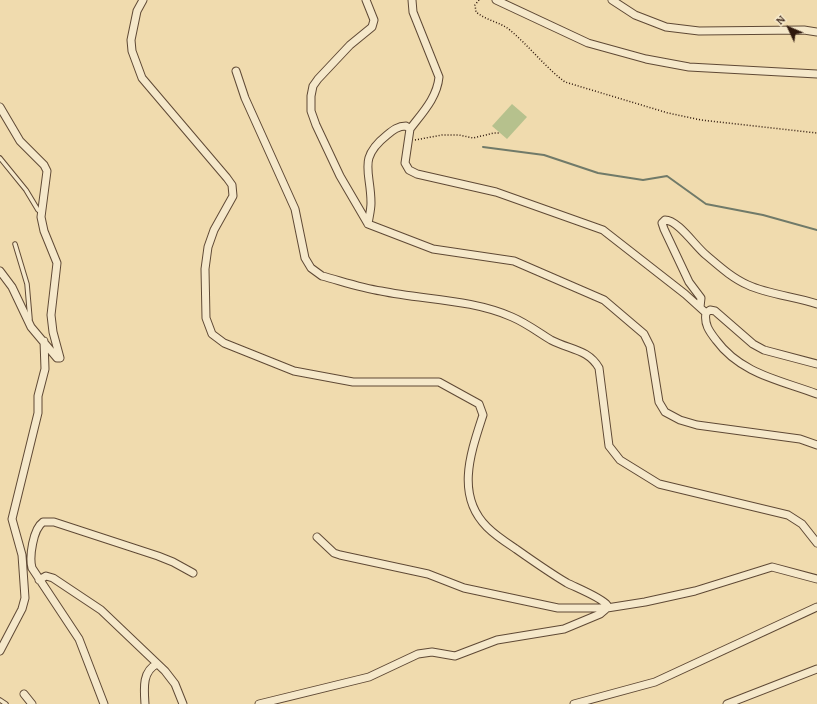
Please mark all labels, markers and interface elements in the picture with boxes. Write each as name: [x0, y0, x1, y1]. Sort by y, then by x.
north arrow: [769, 8, 809, 48]
text: N: [772, 11, 789, 28]

